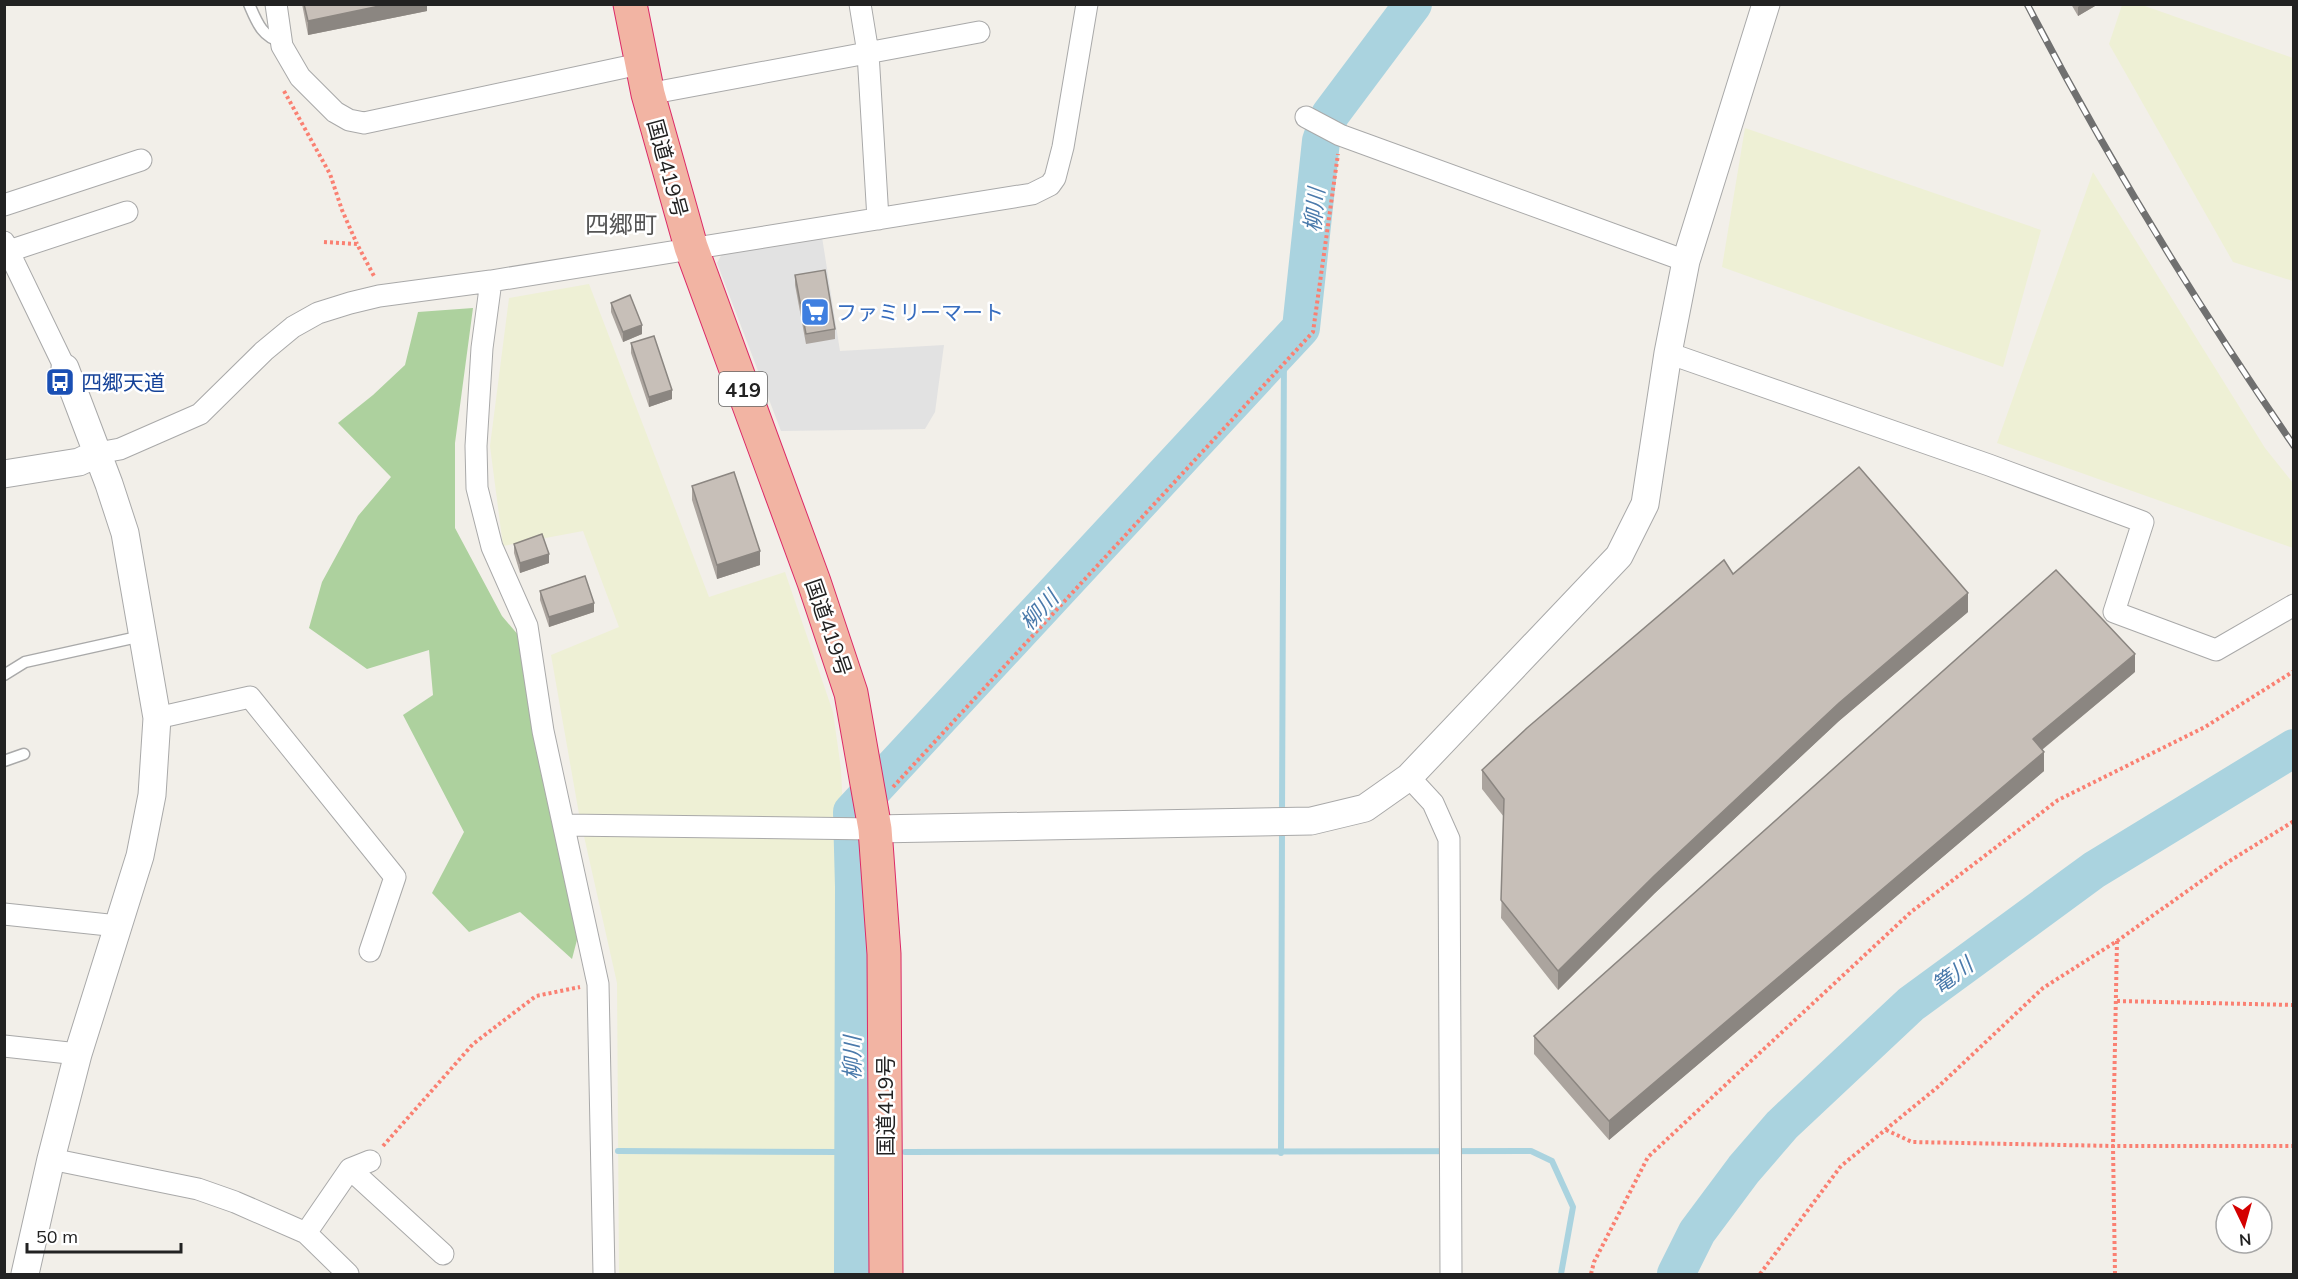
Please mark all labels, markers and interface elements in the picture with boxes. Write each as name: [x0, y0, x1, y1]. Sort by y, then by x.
street label: 国道419号: [642, 116, 694, 220]
water label: 柳川: [1298, 185, 1330, 233]
district label: 四郷町: [585, 209, 657, 239]
supermarket icon: ファミリーマート: [799, 296, 831, 328]
place label: ファミリーマート: [836, 299, 1004, 325]
bus stop icon: 四郷天道: [44, 366, 76, 398]
place label: 四郷天道: [81, 369, 165, 395]
road number: 419: [719, 372, 767, 406]
street label: 国道419号: [800, 575, 858, 679]
water label: 柳川: [1014, 583, 1066, 636]
water label: 篭川: [1926, 950, 1980, 999]
water label: 柳川: [838, 1034, 866, 1080]
street label: 国道419号: [872, 1056, 898, 1156]
north arrow: [2214, 1195, 2274, 1255]
scale bar: [27, 1216, 182, 1254]
text: 50 m: [36, 1225, 78, 1248]
text: N: [2238, 1229, 2252, 1250]

